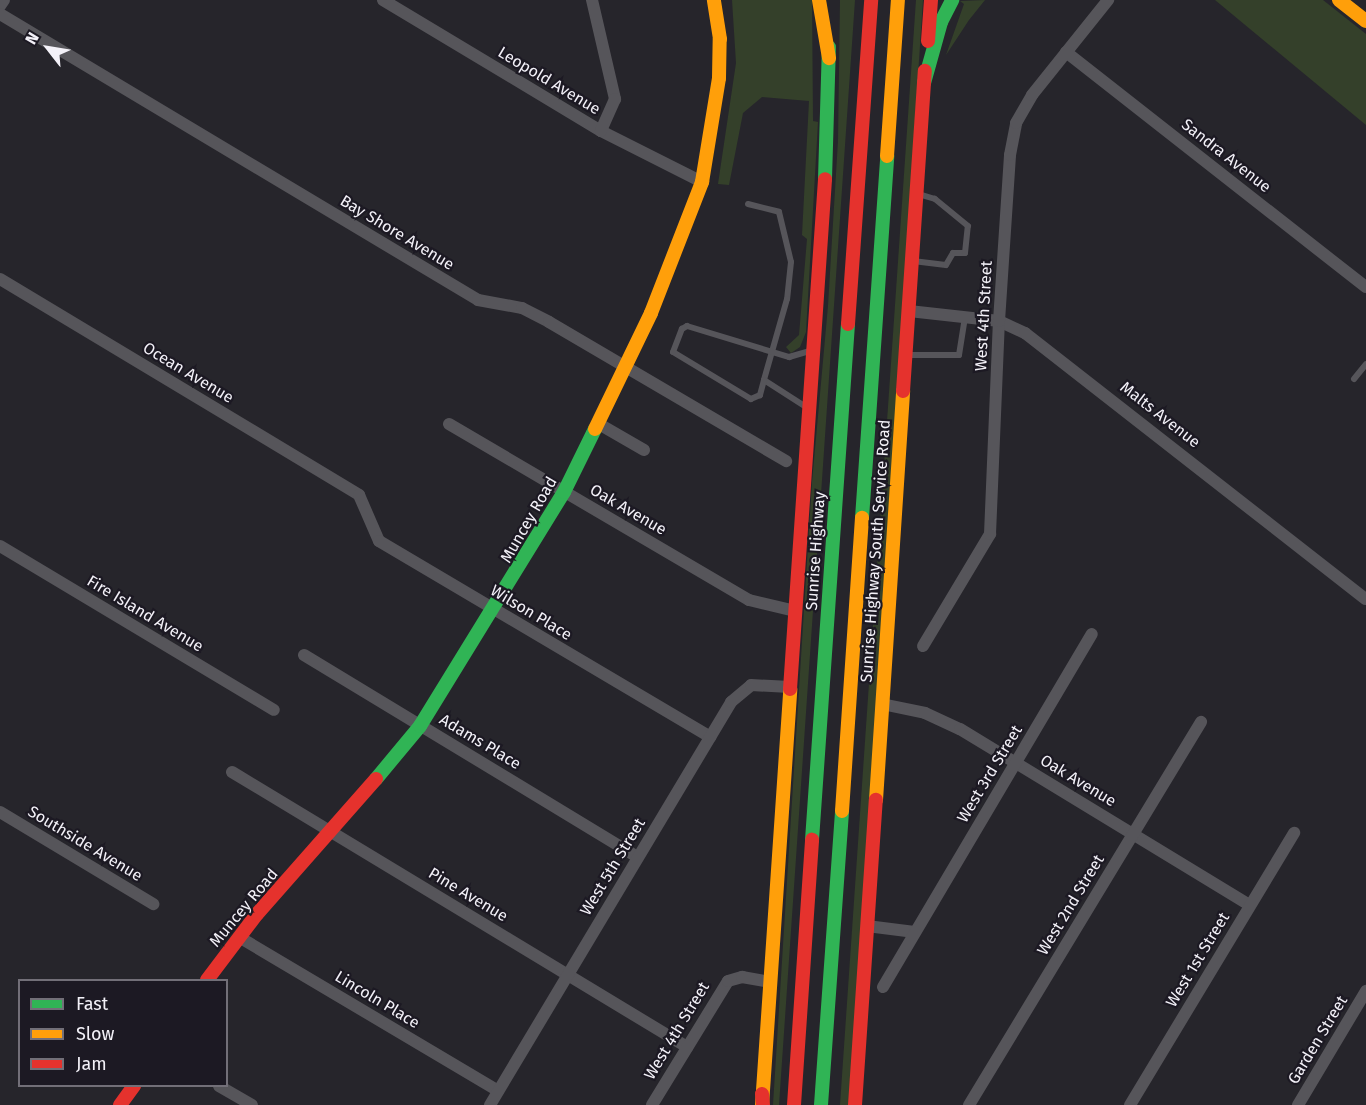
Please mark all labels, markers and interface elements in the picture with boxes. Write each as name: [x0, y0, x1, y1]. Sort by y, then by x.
north arrow: [18, 18, 78, 78]
text: N: [21, 29, 43, 48]
street label: Leopold Avenue: [494, 43, 604, 119]
street label: Sandra Avenue: [1178, 115, 1274, 197]
street label: Bay Shore Avenue: [337, 191, 457, 275]
street label: West 4th Street: [972, 260, 996, 372]
street label: Ocean Avenue: [139, 338, 237, 408]
street label: Malts Avenue: [1116, 378, 1204, 452]
street label: Sunrise Highway South Service Road: [857, 419, 895, 683]
street label: Muncey Road: [497, 474, 561, 566]
street label: Oak Avenue: [586, 480, 670, 540]
street label: Sunrise Highway: [802, 491, 830, 611]
street label: Fire Island Avenue: [83, 572, 207, 656]
street label: Wilson Place: [487, 581, 575, 645]
street label: Adams Place: [436, 710, 524, 774]
street label: West 3rd Street: [953, 722, 1027, 826]
street label: Oak Avenue: [1037, 751, 1119, 811]
street label: Southside Avenue: [24, 802, 146, 886]
street label: West 5th Street: [576, 815, 650, 919]
street label: West 2nd Street: [1033, 851, 1109, 959]
street label: Pine Avenue: [425, 864, 511, 926]
street label: Muncey Road: [206, 865, 282, 951]
street label: West 1st Street: [1162, 909, 1234, 1011]
street label: Lincoln Place: [331, 967, 423, 1033]
legend: [18, 979, 228, 1087]
street label: West 4th Street: [640, 979, 714, 1083]
street label: Garden Street: [1284, 992, 1352, 1088]
text: Fast: [76, 993, 108, 1015]
text: Slow: [76, 1023, 114, 1045]
text: Jam: [76, 1053, 107, 1075]

